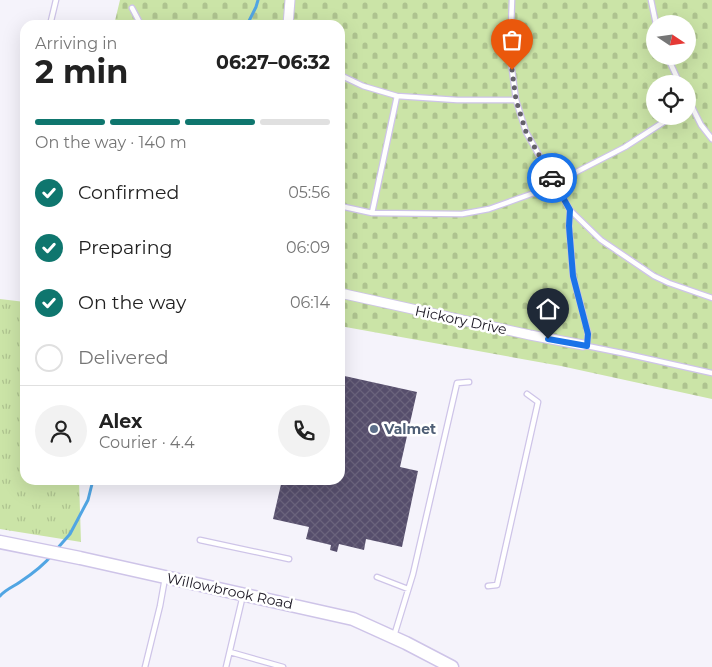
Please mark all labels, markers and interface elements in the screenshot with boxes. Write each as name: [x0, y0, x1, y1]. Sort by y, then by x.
north arrow: [646, 15, 696, 65]
map controls: [646, 15, 696, 125]
pin: [491, 19, 533, 70]
icon: bag: [498, 26, 526, 54]
text: Arriving in: [35, 34, 117, 53]
text: 06:27–06:32: [216, 51, 330, 74]
text: 2 min: [35, 52, 128, 91]
button: locate: [646, 75, 696, 125]
text: On the way · 140 m: [35, 133, 187, 152]
courier: [527, 153, 577, 203]
icon: car: [538, 164, 566, 192]
icon: check: [35, 179, 63, 207]
text: Confirmed: [78, 181, 179, 204]
text: 05:56: [288, 183, 330, 202]
icon: check: [35, 234, 63, 262]
text: Preparing: [78, 236, 173, 259]
text: 06:09: [286, 238, 330, 257]
pin: [527, 288, 569, 339]
icon: check: [35, 289, 63, 317]
text: On the way: [78, 291, 186, 314]
text: 06:14: [290, 293, 330, 312]
icon: home: [534, 295, 562, 323]
street label: Hickory Drive: [414, 302, 508, 338]
text: Delivered: [78, 346, 169, 369]
button: person: [35, 405, 87, 457]
button: phone: [278, 405, 330, 457]
text: Alex: [99, 410, 142, 433]
place label: Valmet: [383, 420, 436, 438]
marker: Valmet: [368, 423, 380, 435]
text: Courier · 4.4: [99, 433, 195, 452]
street label: Willowbrook Road: [165, 569, 295, 613]

